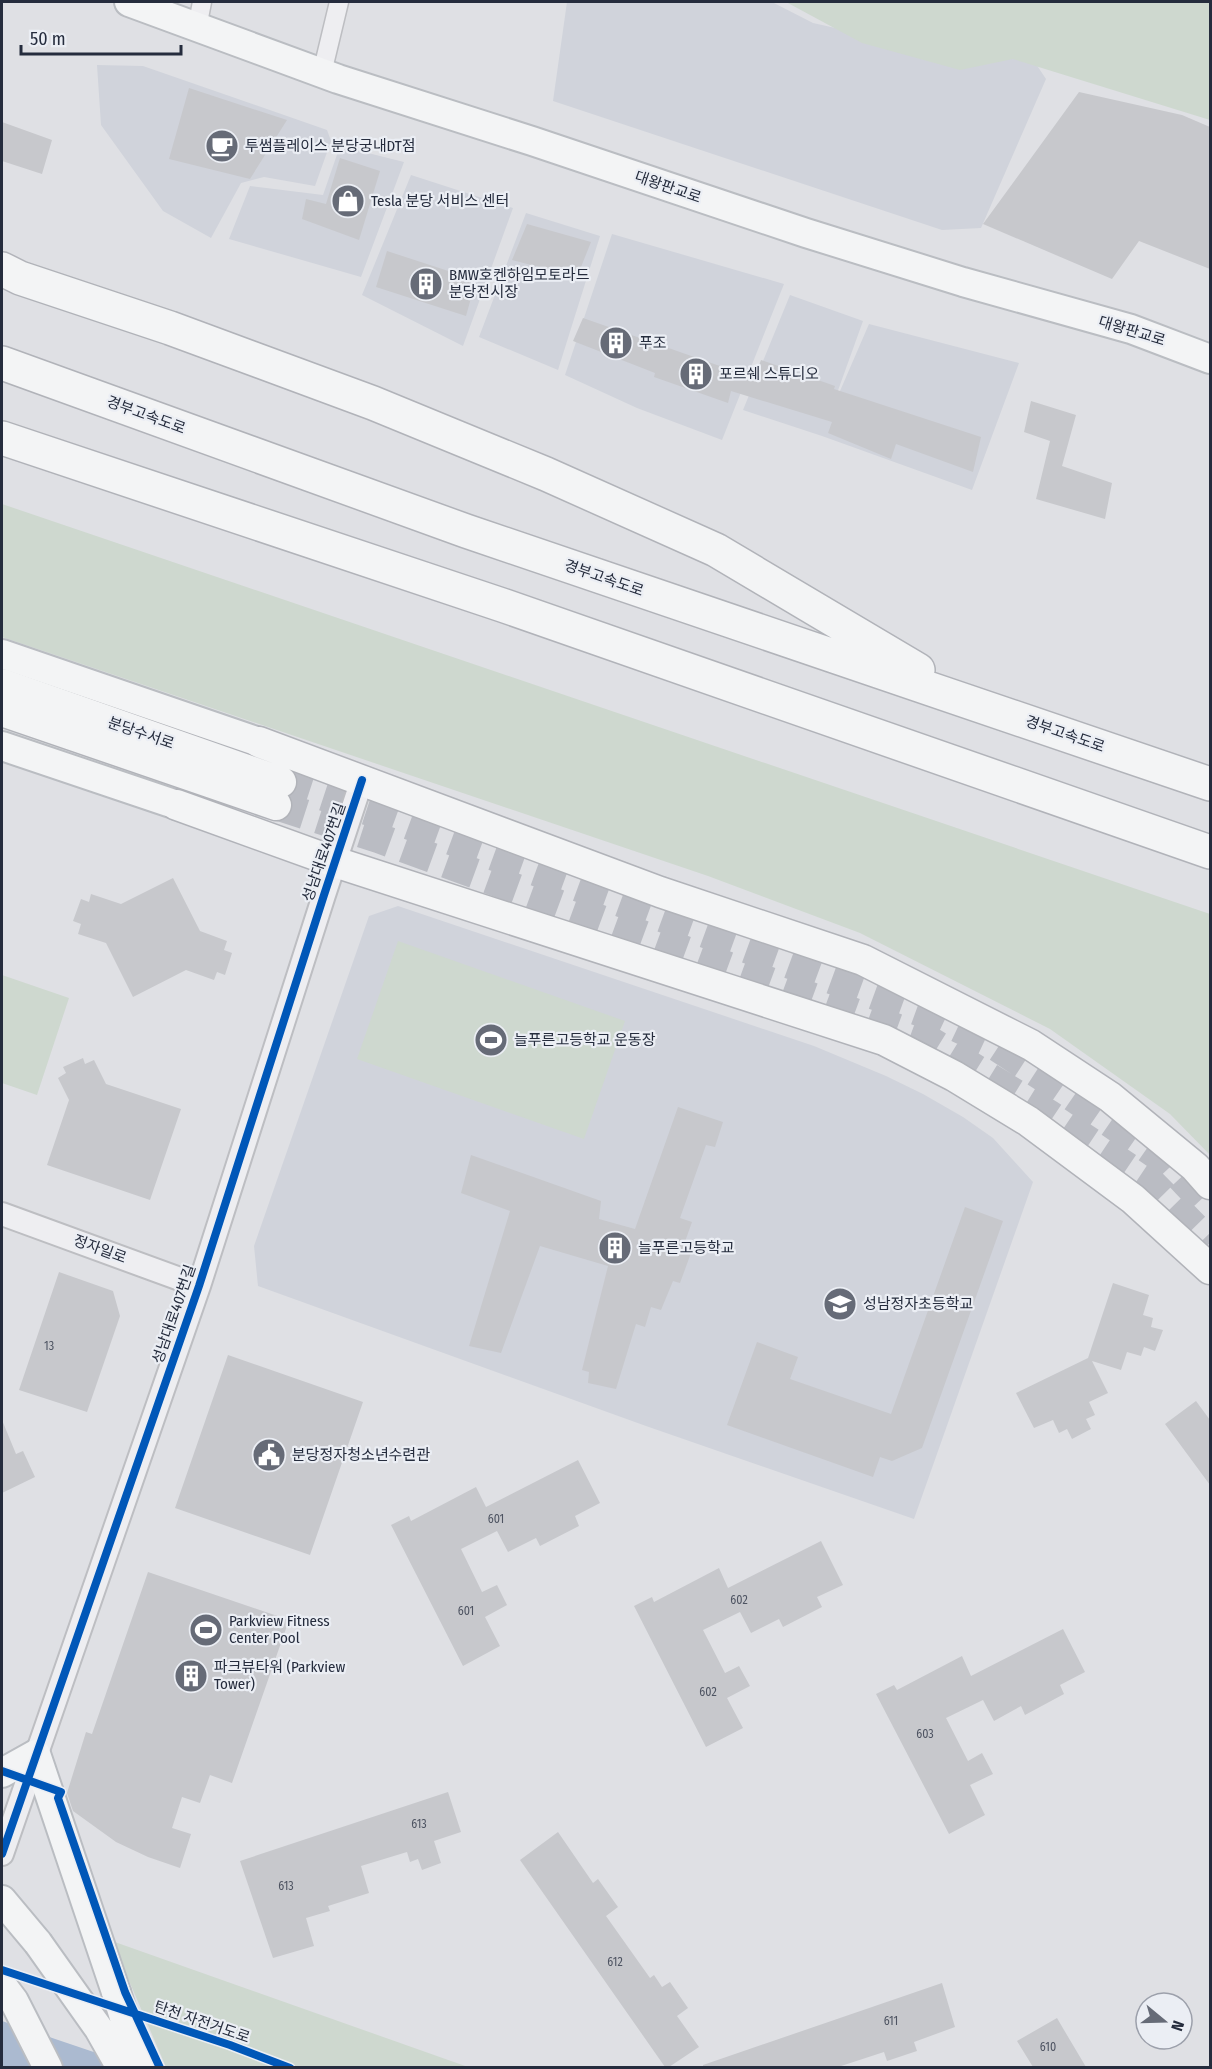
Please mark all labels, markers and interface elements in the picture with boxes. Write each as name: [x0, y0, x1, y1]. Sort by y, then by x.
scale bar: [21, 18, 182, 56]
text: 50 m: [30, 28, 66, 50]
cafe icon: 투썸플레이스 분당궁내DT점: [204, 128, 240, 164]
place label: 투썸플레이스 분당궁내DT점: [245, 137, 415, 155]
street label: 대왕판교로: [632, 167, 704, 207]
shop icon: Tesla 분당 서비스 센터: [330, 183, 366, 219]
place label: Tesla 분당 서비스 센터: [371, 192, 509, 210]
building icon: BMW호켄하임모토라드 분당전시장: [408, 266, 444, 302]
place label: BMW호켄하임모토라드 분당전시장: [449, 266, 590, 301]
street label: 대왕판교로: [1096, 312, 1168, 350]
building icon: 푸조: [598, 325, 634, 361]
place label: 푸조: [639, 334, 667, 352]
building icon: 포르쉐 스튜디오: [678, 356, 714, 392]
place label: 포르쉐 스튜디오: [719, 365, 819, 383]
street label: 경부고속도로: [104, 392, 188, 438]
street label: 경부고속도로: [562, 556, 646, 600]
street label: 경부고속도로: [1023, 712, 1107, 756]
street label: 분당수서로: [105, 713, 177, 753]
street label: 성남대로407번길: [299, 800, 349, 904]
sports icon: 늘푸른고등학교 운동장: [473, 1022, 509, 1058]
place label: 늘푸른고등학교 운동장: [514, 1031, 656, 1049]
building icon: 늘푸른고등학교: [597, 1230, 633, 1266]
street label: 정자일로: [71, 1231, 129, 1267]
place label: 늘푸른고등학교: [638, 1239, 735, 1257]
street label: 성남대로407번길: [149, 1262, 199, 1366]
school or university icon: 성남정자초등학교: [822, 1286, 858, 1322]
place label: 성남정자초등학교: [863, 1295, 973, 1313]
house number: 13: [44, 1339, 54, 1353]
public building icon: 분당정자청소년수련관: [251, 1437, 287, 1473]
place label: 분당정자청소년수련관: [292, 1446, 430, 1464]
house number: 601: [488, 1512, 504, 1526]
house number: 602: [730, 1593, 748, 1607]
house number: 601: [458, 1604, 474, 1618]
sports icon: Parkview Fitness Center Pool: [188, 1612, 224, 1648]
place label: Parkview Fitness Center Pool: [229, 1612, 330, 1647]
building icon: 파크뷰타워 (Parkview Tower): [173, 1658, 209, 1694]
place label: 파크뷰타워 (Parkview Tower): [214, 1658, 345, 1693]
house number: 602: [699, 1685, 717, 1699]
house number: 603: [916, 1727, 934, 1741]
house number: 613: [411, 1817, 427, 1831]
house number: 613: [278, 1879, 294, 1893]
house number: 612: [607, 1955, 623, 1969]
north arrow: [1134, 1991, 1194, 2051]
street label: 탄천 자전거도로: [152, 1997, 252, 2047]
house number: 611: [884, 2014, 898, 2028]
text: N: [1167, 2018, 1188, 2033]
house number: 610: [1040, 2040, 1056, 2054]

